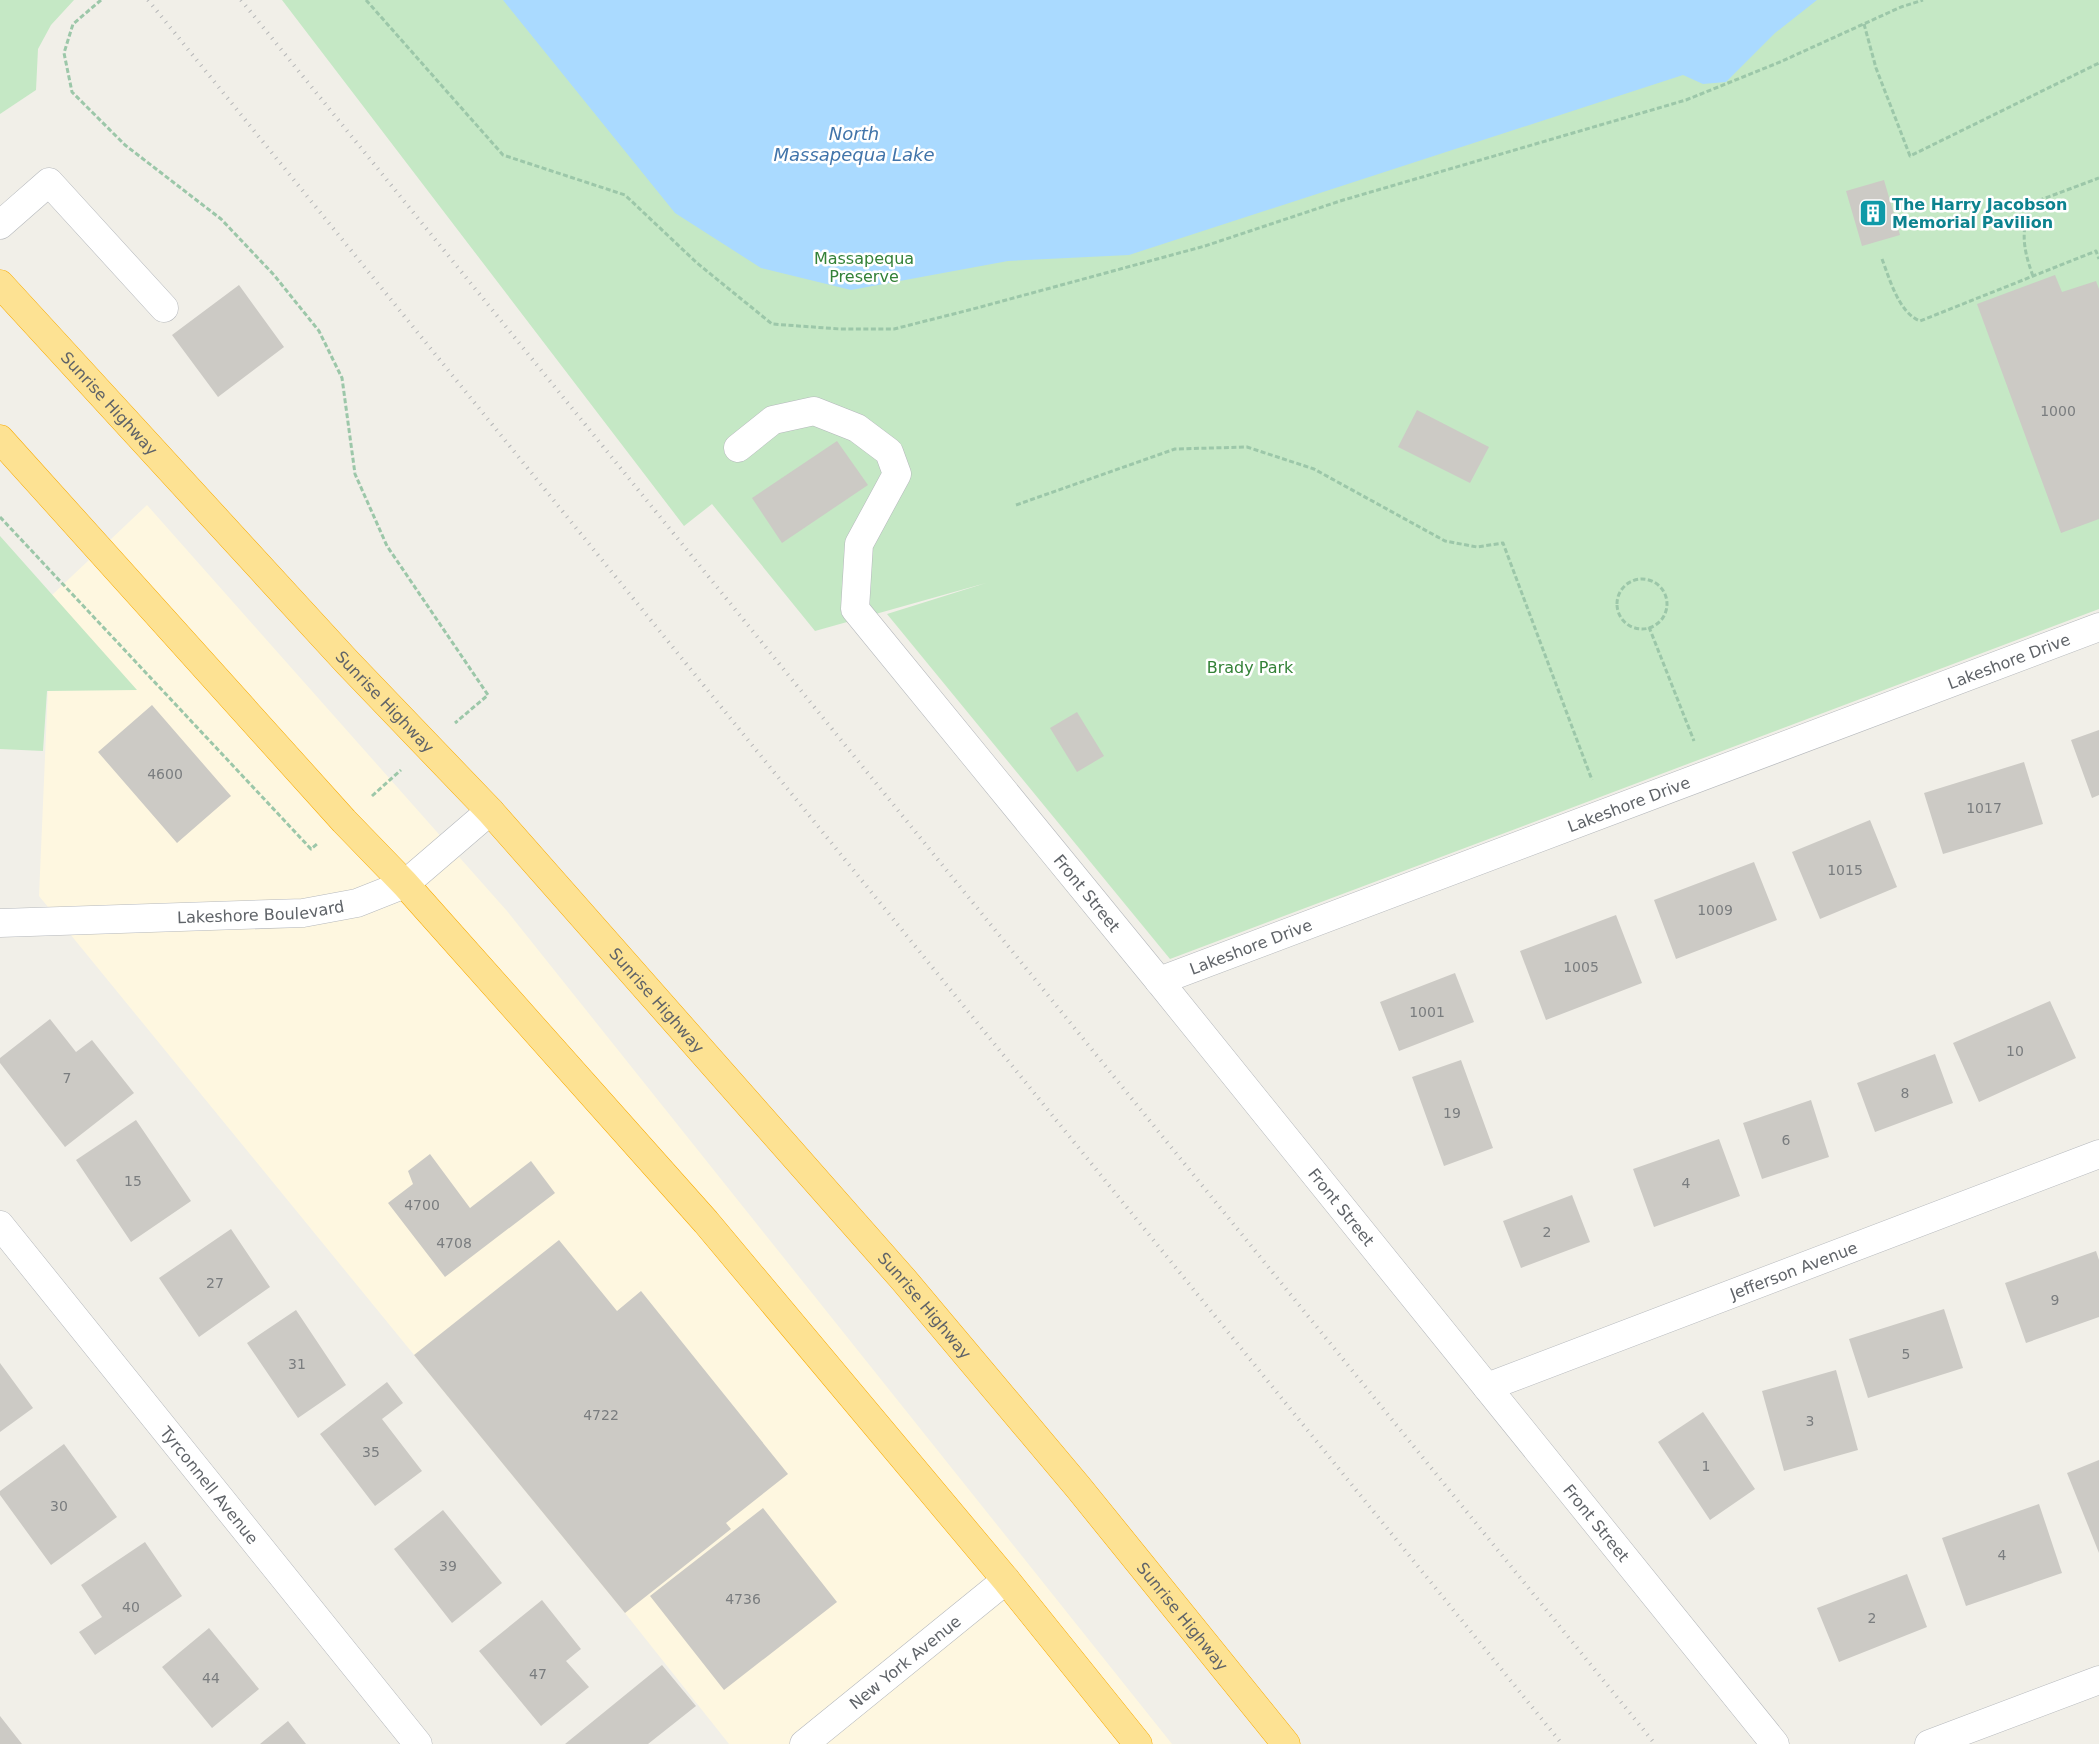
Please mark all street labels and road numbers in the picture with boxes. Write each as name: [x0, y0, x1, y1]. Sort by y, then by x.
street label: Sunrise Highway: [57, 348, 162, 459]
street label: Lakeshore Drive: [1945, 629, 2073, 693]
street label: Sunrise Highway: [332, 647, 438, 756]
street label: Lakeshore Drive: [1565, 772, 1693, 836]
street label: Front Street: [1050, 851, 1124, 936]
street label: Lakeshore Boulevard: [177, 896, 346, 927]
street label: Lakeshore Drive: [1187, 915, 1315, 978]
street label: Sunrise Highway: [606, 944, 708, 1057]
street label: Front Street: [1304, 1164, 1378, 1250]
street label: Jefferson Avenue: [1726, 1237, 1860, 1304]
street label: Sunrise Highway: [874, 1248, 975, 1363]
street label: Tyrconnell Avenue: [156, 1422, 262, 1548]
street label: Front Street: [1559, 1480, 1633, 1565]
street label: Sunrise Highway: [1133, 1558, 1232, 1674]
street label: New York Avenue: [845, 1611, 964, 1713]

